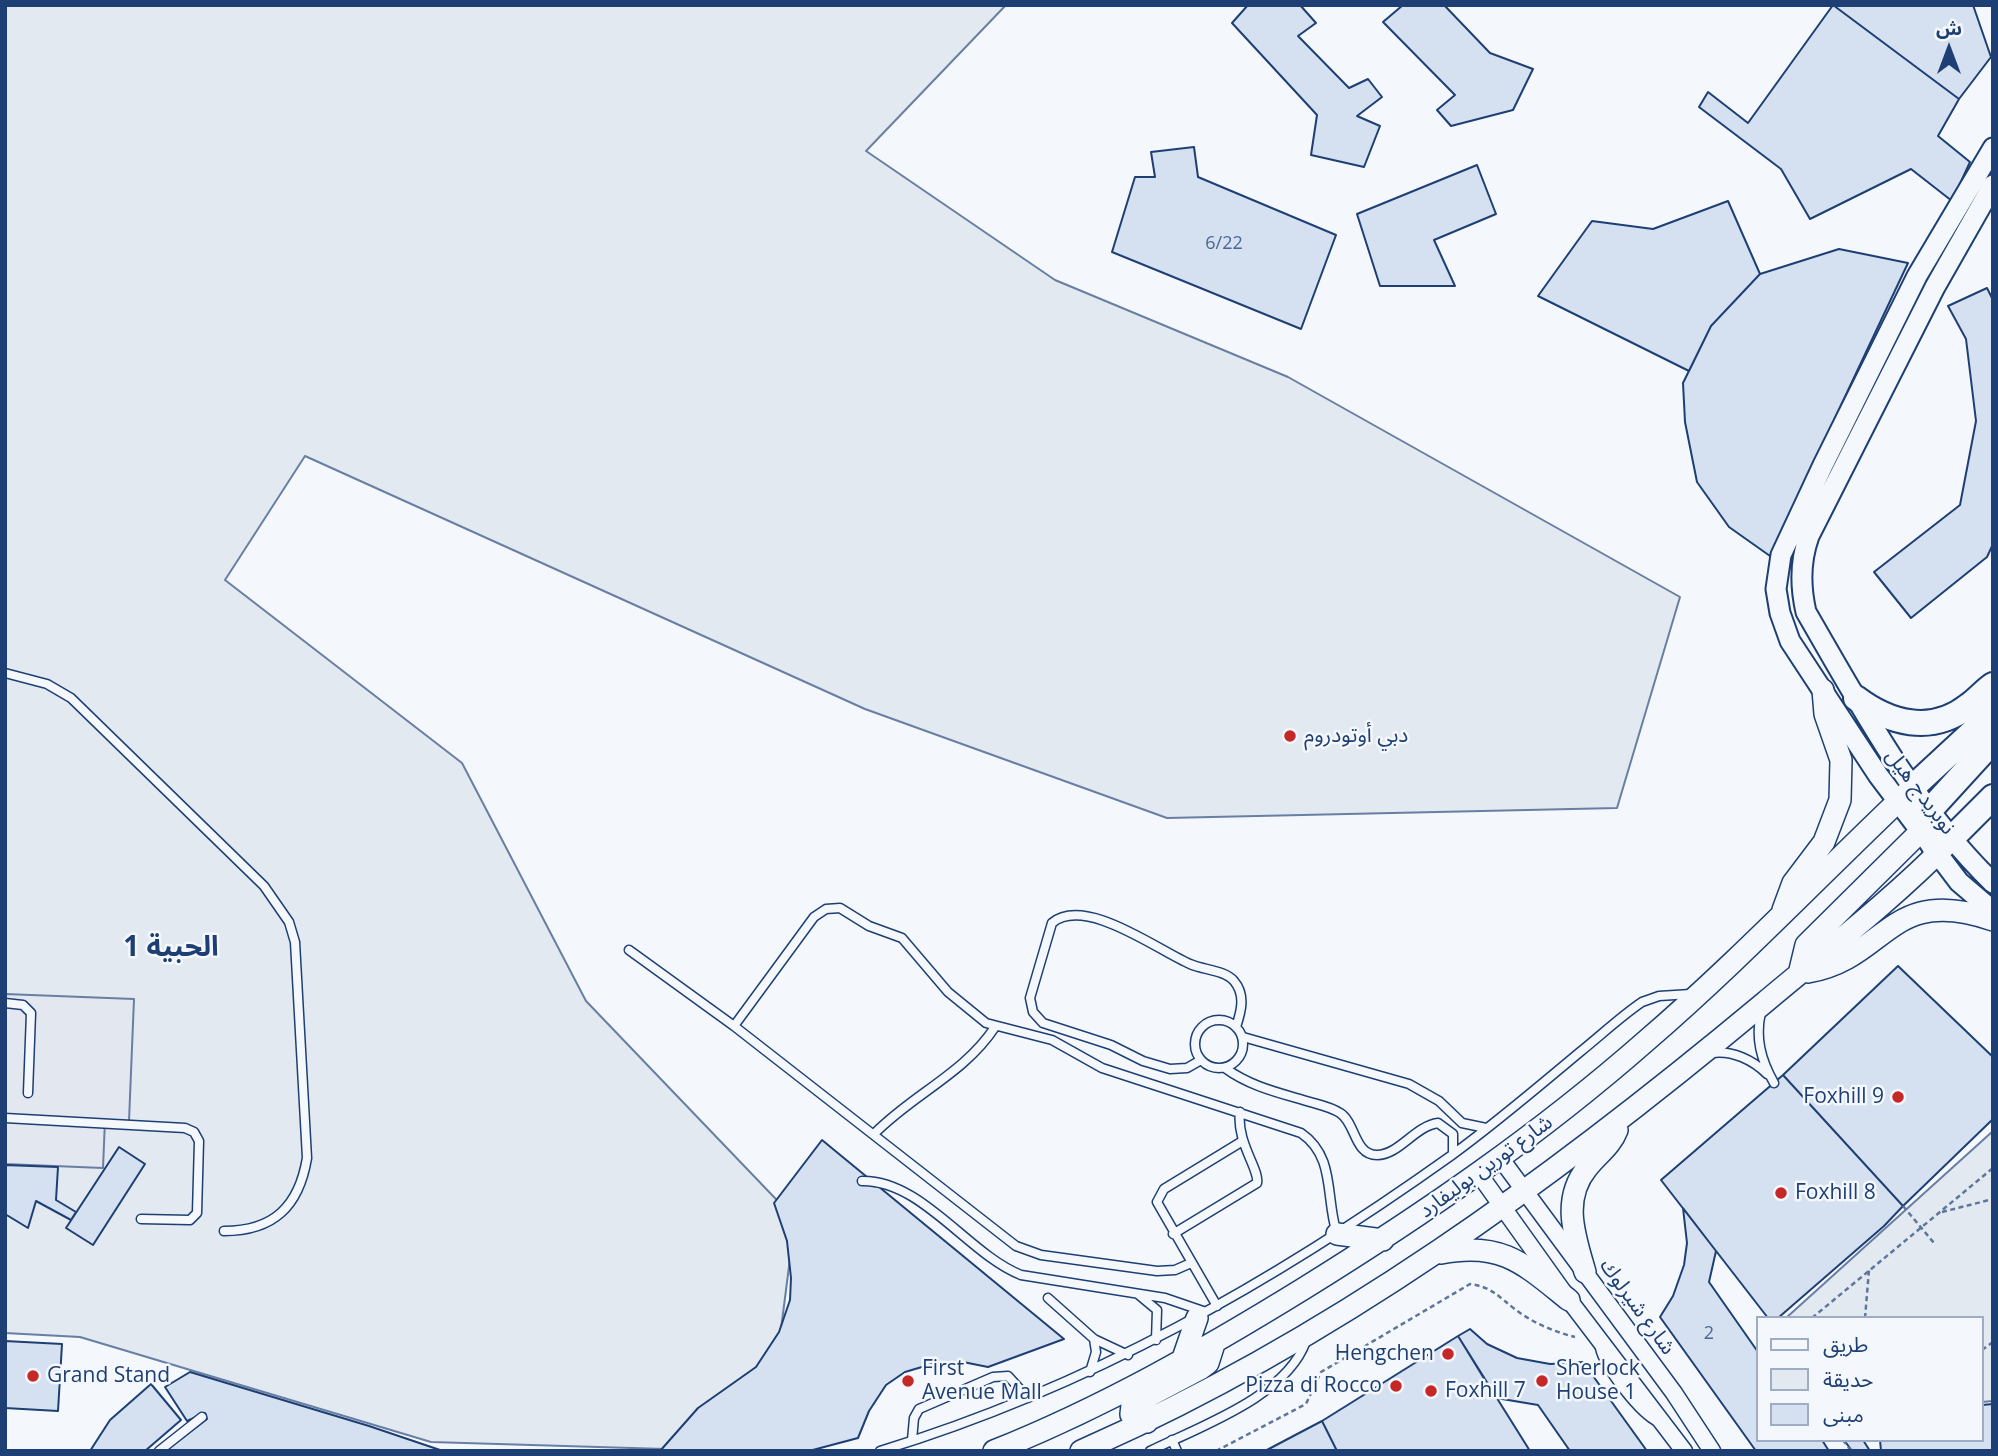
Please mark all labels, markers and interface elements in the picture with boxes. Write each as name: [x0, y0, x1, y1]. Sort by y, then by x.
north arrow: [1914, 14, 1984, 84]
text: ش: [1936, 15, 1962, 41]
house number: 6/22: [1205, 233, 1243, 255]
place label: دبي أوتودروم: [1304, 723, 1408, 749]
marker: دبي أوتودروم: [1282, 728, 1298, 744]
street label: نوبريدج هيل: [1880, 744, 1960, 840]
district label: الحبية 1: [123, 931, 219, 965]
place label: Foxhill 9: [1803, 1084, 1884, 1110]
marker: Foxhill 9: [1890, 1089, 1906, 1105]
street label: شارع تورين بوليفارد: [1414, 1110, 1558, 1224]
place label: Foxhill 8: [1795, 1180, 1876, 1206]
marker: Foxhill 8: [1773, 1185, 1789, 1201]
street label: شارع شيرلوك: [1594, 1254, 1680, 1360]
legend: [1756, 1316, 1984, 1442]
house number: 2: [1704, 1323, 1714, 1345]
text: طريق: [1823, 1330, 1868, 1358]
place label: Hengchen: [1335, 1341, 1434, 1367]
marker: Hengchen: [1440, 1346, 1456, 1362]
place label: First Avenue Mall: [922, 1356, 1042, 1406]
place label: Sherlock House 1: [1556, 1356, 1640, 1406]
place label: Grand Stand: [47, 1363, 170, 1389]
text: حديقة: [1823, 1365, 1873, 1393]
marker: Grand Stand: [25, 1368, 41, 1384]
marker: First Avenue Mall: [900, 1373, 916, 1389]
place label: Pizza di Rocco: [1245, 1373, 1382, 1399]
marker: Sherlock House 1: [1534, 1373, 1550, 1389]
marker: Pizza di Rocco: [1388, 1378, 1404, 1394]
place label: Foxhill 7: [1445, 1378, 1526, 1404]
marker: Foxhill 7: [1423, 1383, 1439, 1399]
text: مبنى: [1823, 1400, 1864, 1428]

